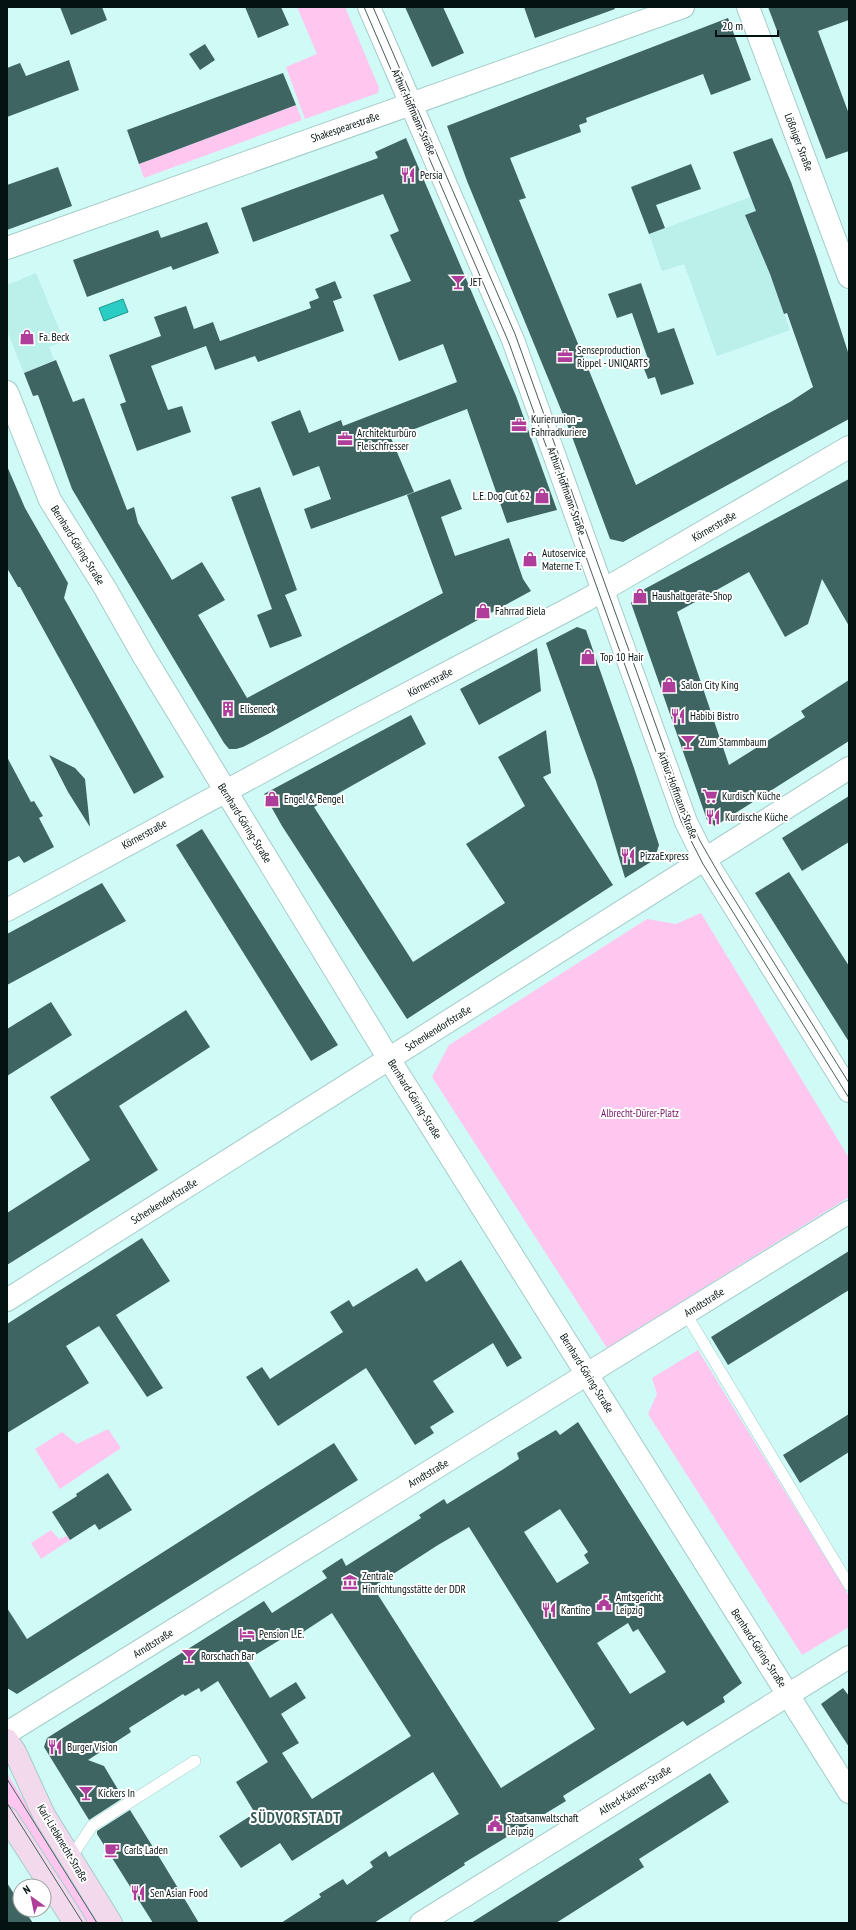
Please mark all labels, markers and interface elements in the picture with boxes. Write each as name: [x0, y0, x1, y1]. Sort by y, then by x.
scale bar: [716, 12, 778, 38]
text: 20 m: [722, 18, 743, 33]
street label: Arthur-Hoffmann-Straße: [389, 67, 439, 158]
street label: Shakespearestraße: [309, 109, 382, 145]
street label: Lößniger Straße: [782, 111, 817, 173]
restaurant icon: Persia: [399, 166, 417, 184]
place label: Persia: [420, 168, 443, 182]
bar icon: JET: [449, 273, 467, 291]
place label: JET: [469, 275, 482, 289]
shop icon: Fa. Beck: [18, 328, 36, 346]
place label: Fa. Beck: [39, 330, 70, 344]
place label: Senseproduction Rippel - UNIQARTS: [577, 343, 648, 370]
office icon: Senseproduction Rippel - UNIQARTS: [556, 347, 574, 365]
place label: Kurierunion - Fahrradkuriere: [531, 412, 587, 439]
office icon: Kurierunion - Fahrradkuriere: [510, 416, 528, 434]
place label: Architekturbüro Fleischfresser: [357, 426, 416, 453]
office icon: Architekturbüro Fleischfresser: [336, 430, 354, 448]
street label: Arthur-Hoffmann-Straße: [545, 445, 590, 538]
shop icon: L.E. Dog Cut 62: [533, 487, 551, 505]
place label: L.E. Dog Cut 62: [473, 489, 530, 503]
street label: Bernhard-Göring-Straße: [48, 503, 108, 588]
street label: Körnerstraße: [689, 507, 739, 544]
place label: Autoservice Materne T.: [542, 546, 586, 573]
shop icon: Autoservice Materne T.: [521, 550, 539, 568]
shop icon: Haushaltgeräte-Shop: [631, 587, 649, 605]
place label: Haushaltgeräte-Shop: [652, 589, 732, 603]
shop icon: Fahrrad Biela: [474, 602, 492, 620]
place label: Fahrrad Biela: [495, 604, 545, 618]
shop icon: Top 10 Hair: [579, 648, 597, 666]
place label: Top 10 Hair: [600, 650, 644, 664]
street label: Körnerstraße: [405, 664, 455, 700]
shop icon: Salon City King: [660, 676, 678, 694]
place label: Salon City King: [681, 678, 739, 692]
building icon: Eliseneck: [219, 700, 237, 718]
place label: Eliseneck: [240, 702, 276, 716]
restaurant icon: Habibi Bistro: [669, 707, 687, 725]
place label: Habibi Bistro: [690, 709, 739, 723]
bar icon: Zum Stammbaum: [679, 733, 697, 751]
place label: Zum Stammbaum: [700, 735, 766, 749]
street label: Arthur-Hoffmann-Straße: [655, 749, 701, 841]
street label: Bernhard-Göring-Straße: [215, 781, 275, 866]
supermarket icon: Kurdisch Küche: [701, 787, 719, 805]
place label: Kurdisch Küche: [722, 789, 781, 803]
shop icon: Engel & Bengel: [263, 790, 281, 808]
place label: Engel & Bengel: [284, 792, 344, 806]
restaurant icon: Kurdische Küche: [704, 808, 722, 826]
place label: Kurdische Küche: [725, 810, 788, 824]
street label: Körnerstraße: [119, 816, 169, 852]
restaurant icon: PizzaExpress: [619, 847, 637, 865]
place label: PizzaExpress: [640, 849, 689, 863]
street label: Schenkendorfstraße: [402, 1002, 474, 1054]
street label: Bernhard-Göring-Straße: [385, 1057, 445, 1142]
park label: Albrecht-Dürer-Platz: [601, 1106, 679, 1120]
street label: Schenkendorfstraße: [128, 1175, 200, 1227]
street label: Arndtstraße: [681, 1284, 727, 1320]
street label: Bernhard-Göring-Straße: [557, 1331, 617, 1416]
street label: Arndtstraße: [405, 1455, 451, 1491]
place label: Zentrale Hinrichtungsstätte der DDR: [362, 1569, 466, 1596]
museum icon: Zentrale Hinrichtungsstätte der DDR: [341, 1573, 359, 1591]
place label: Amtsgericht Leipzig: [616, 1590, 662, 1617]
public building icon: Amtsgericht Leipzig: [595, 1594, 613, 1612]
restaurant icon: Kantine: [540, 1601, 558, 1619]
place label: Kantine: [561, 1603, 591, 1617]
street label: Bernhard-Göring-Straße: [728, 1606, 790, 1690]
street label: Arndtstraße: [130, 1625, 176, 1661]
hotel icon: Pension L.E.: [238, 1625, 256, 1643]
place label: Pension L.E.: [259, 1627, 304, 1641]
bar icon: Rorschach Bar: [180, 1647, 198, 1665]
place label: Rorschach Bar: [201, 1649, 254, 1663]
restaurant icon: Burger Vision: [46, 1738, 64, 1756]
place label: Burger Vision: [67, 1740, 118, 1754]
street label: Alfred-Kästner-Straße: [596, 1762, 674, 1818]
bar icon: Kickers In: [77, 1784, 95, 1802]
place label: Kickers In: [98, 1786, 135, 1800]
street label: Karl-Liebknecht-Straße: [34, 1802, 92, 1885]
district label: SÜDVORSTADT: [251, 1808, 341, 1827]
place label: Staatsanwaltschaft Leipzig: [507, 1811, 579, 1838]
public building icon: Staatsanwaltschaft Leipzig: [486, 1815, 504, 1833]
cafe icon: Carls Laden: [103, 1841, 121, 1859]
place label: Carls Laden: [124, 1843, 168, 1857]
north arrow: [12, 1878, 52, 1918]
text: N: [20, 1882, 33, 1897]
restaurant icon: Sen Asian Food: [129, 1884, 147, 1902]
place label: Sen Asian Food: [150, 1886, 208, 1900]

